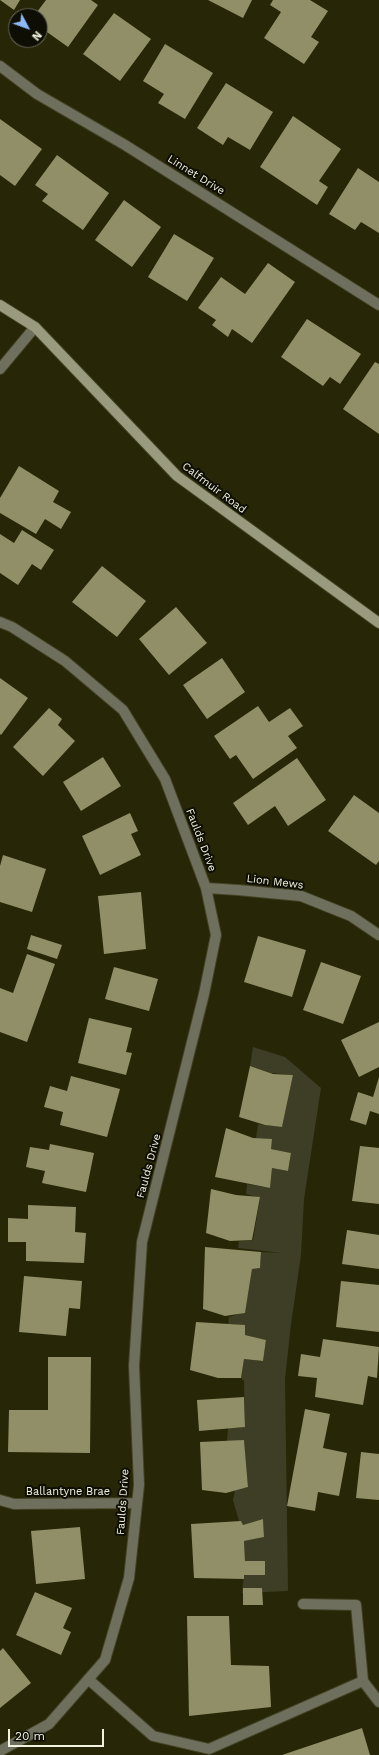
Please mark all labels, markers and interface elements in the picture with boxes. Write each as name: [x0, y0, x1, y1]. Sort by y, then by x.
north arrow: [8, 8, 48, 48]
text: N: [29, 28, 44, 43]
street label: Linnet Drive: [165, 152, 227, 198]
street label: Calfmuir Road: [179, 460, 249, 516]
street label: Faulds Drive: [183, 807, 219, 873]
street label: Lion Mews: [246, 872, 304, 892]
street label: Faulds Drive: [134, 1132, 164, 1200]
street label: Faulds Drive: [114, 1468, 132, 1536]
street label: Ballantyne Brae: [26, 1485, 110, 1499]
scale bar: [10, 1721, 106, 1747]
text: 20 m: [15, 1729, 45, 1743]

